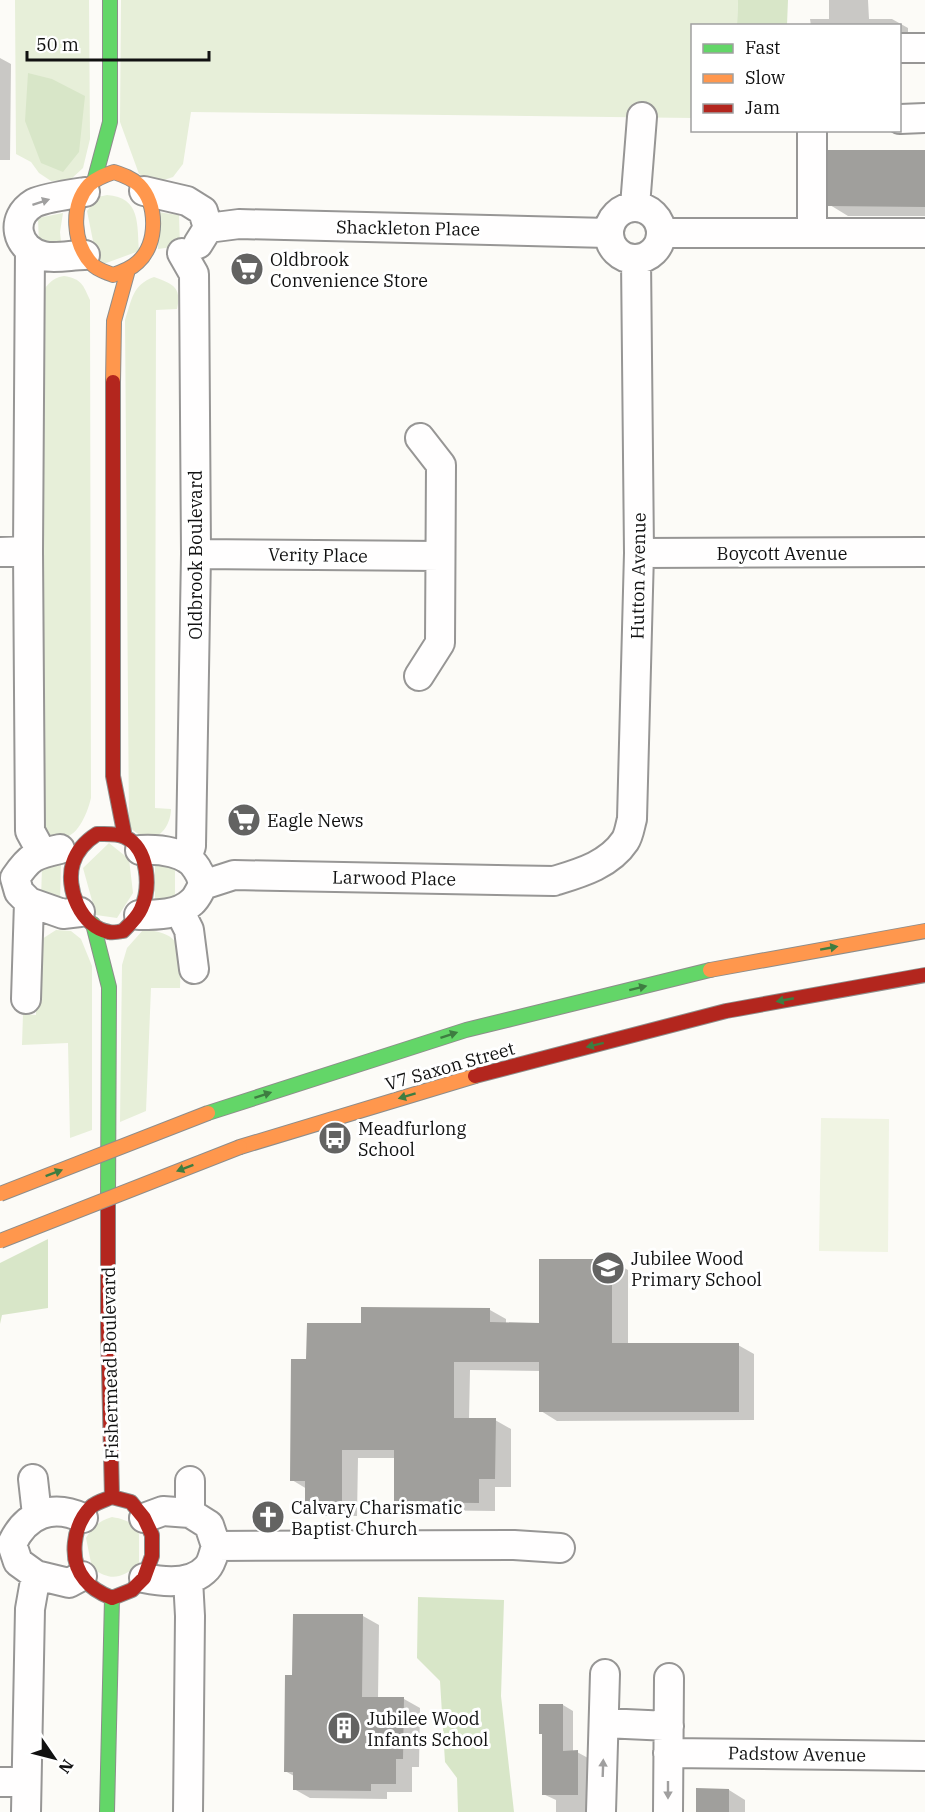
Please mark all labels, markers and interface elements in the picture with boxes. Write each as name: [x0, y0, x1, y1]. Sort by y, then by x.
scale bar: [27, 24, 208, 62]
legend: [691, 24, 901, 132]
text: 50 m: [36, 33, 79, 56]
text: Fast: [745, 36, 780, 59]
text: Slow: [745, 66, 785, 89]
text: Jam: [745, 96, 780, 119]
one-way arrow: [33, 197, 51, 207]
street label: Shackleton Place: [336, 215, 480, 241]
place label: Oldbrook Convenience Store: [270, 248, 428, 292]
supermarket icon: Oldbrook Convenience Store: [229, 251, 265, 287]
street label: Oldbrook Boulevard: [184, 470, 207, 640]
street label: Hutton Avenue: [625, 512, 651, 640]
street label: Boycott Avenue: [717, 542, 847, 565]
street label: Verity Place: [268, 543, 368, 567]
supermarket icon: Eagle News: [226, 802, 262, 838]
place label: Eagle News: [267, 809, 364, 832]
street label: Larwood Place: [332, 865, 456, 891]
one-way arrow: [820, 944, 839, 953]
one-way arrow: [629, 983, 647, 993]
one-way arrow: [775, 996, 794, 1005]
one-way arrow: [440, 1030, 458, 1039]
street label: V7 Saxon Street: [383, 1037, 517, 1095]
one-way arrow: [586, 1040, 604, 1050]
one-way arrow: [254, 1090, 272, 1099]
one-way arrow: [398, 1092, 416, 1101]
place label: Meadfurlong School: [358, 1117, 467, 1161]
bus stop icon: Meadfurlong School: [317, 1120, 353, 1156]
one-way arrow: [176, 1164, 194, 1174]
one-way arrow: [46, 1168, 64, 1178]
place label: Jubilee Wood Primary School: [631, 1247, 762, 1291]
school or university icon: Jubilee Wood Primary School: [590, 1250, 626, 1286]
street label: Fishermead Boulevard: [97, 1266, 123, 1459]
place label: Calvary Charismatic Baptist Church: [291, 1496, 463, 1540]
church icon: Calvary Charismatic Baptist Church: [250, 1499, 286, 1535]
place label: Jubilee Wood Infants School: [367, 1707, 489, 1751]
building icon: Jubilee Wood Infants School: [326, 1710, 362, 1746]
north arrow: [24, 1728, 84, 1788]
street label: Padstow Avenue: [728, 1741, 866, 1767]
text: N: [54, 1756, 78, 1778]
one-way arrow: [598, 1758, 607, 1777]
one-way arrow: [663, 1780, 673, 1799]

